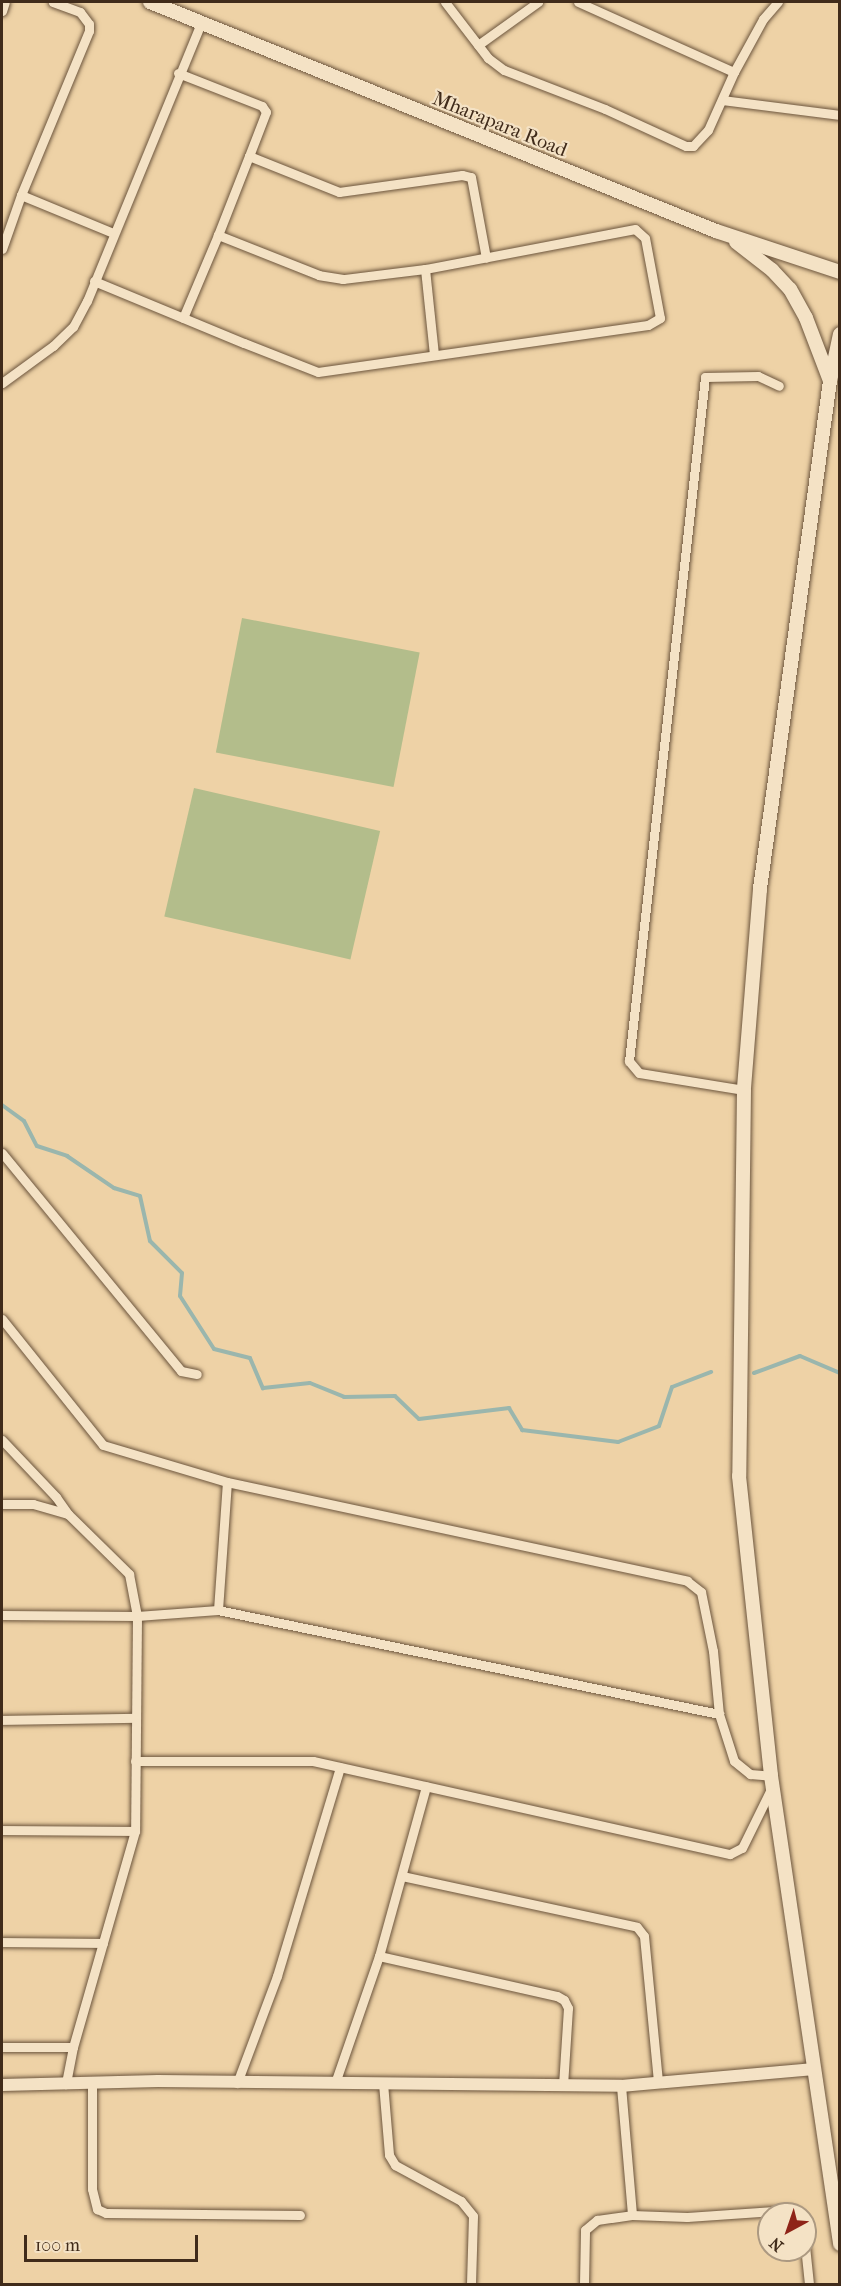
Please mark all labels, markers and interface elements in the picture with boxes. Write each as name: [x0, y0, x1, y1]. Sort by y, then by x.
street label: Mharapara Road: [429, 86, 571, 162]
north arrow: [757, 2202, 817, 2262]
scale bar: [27, 2223, 201, 2261]
text: N: [766, 2233, 787, 2256]
text: 100 m: [35, 2235, 80, 2256]

